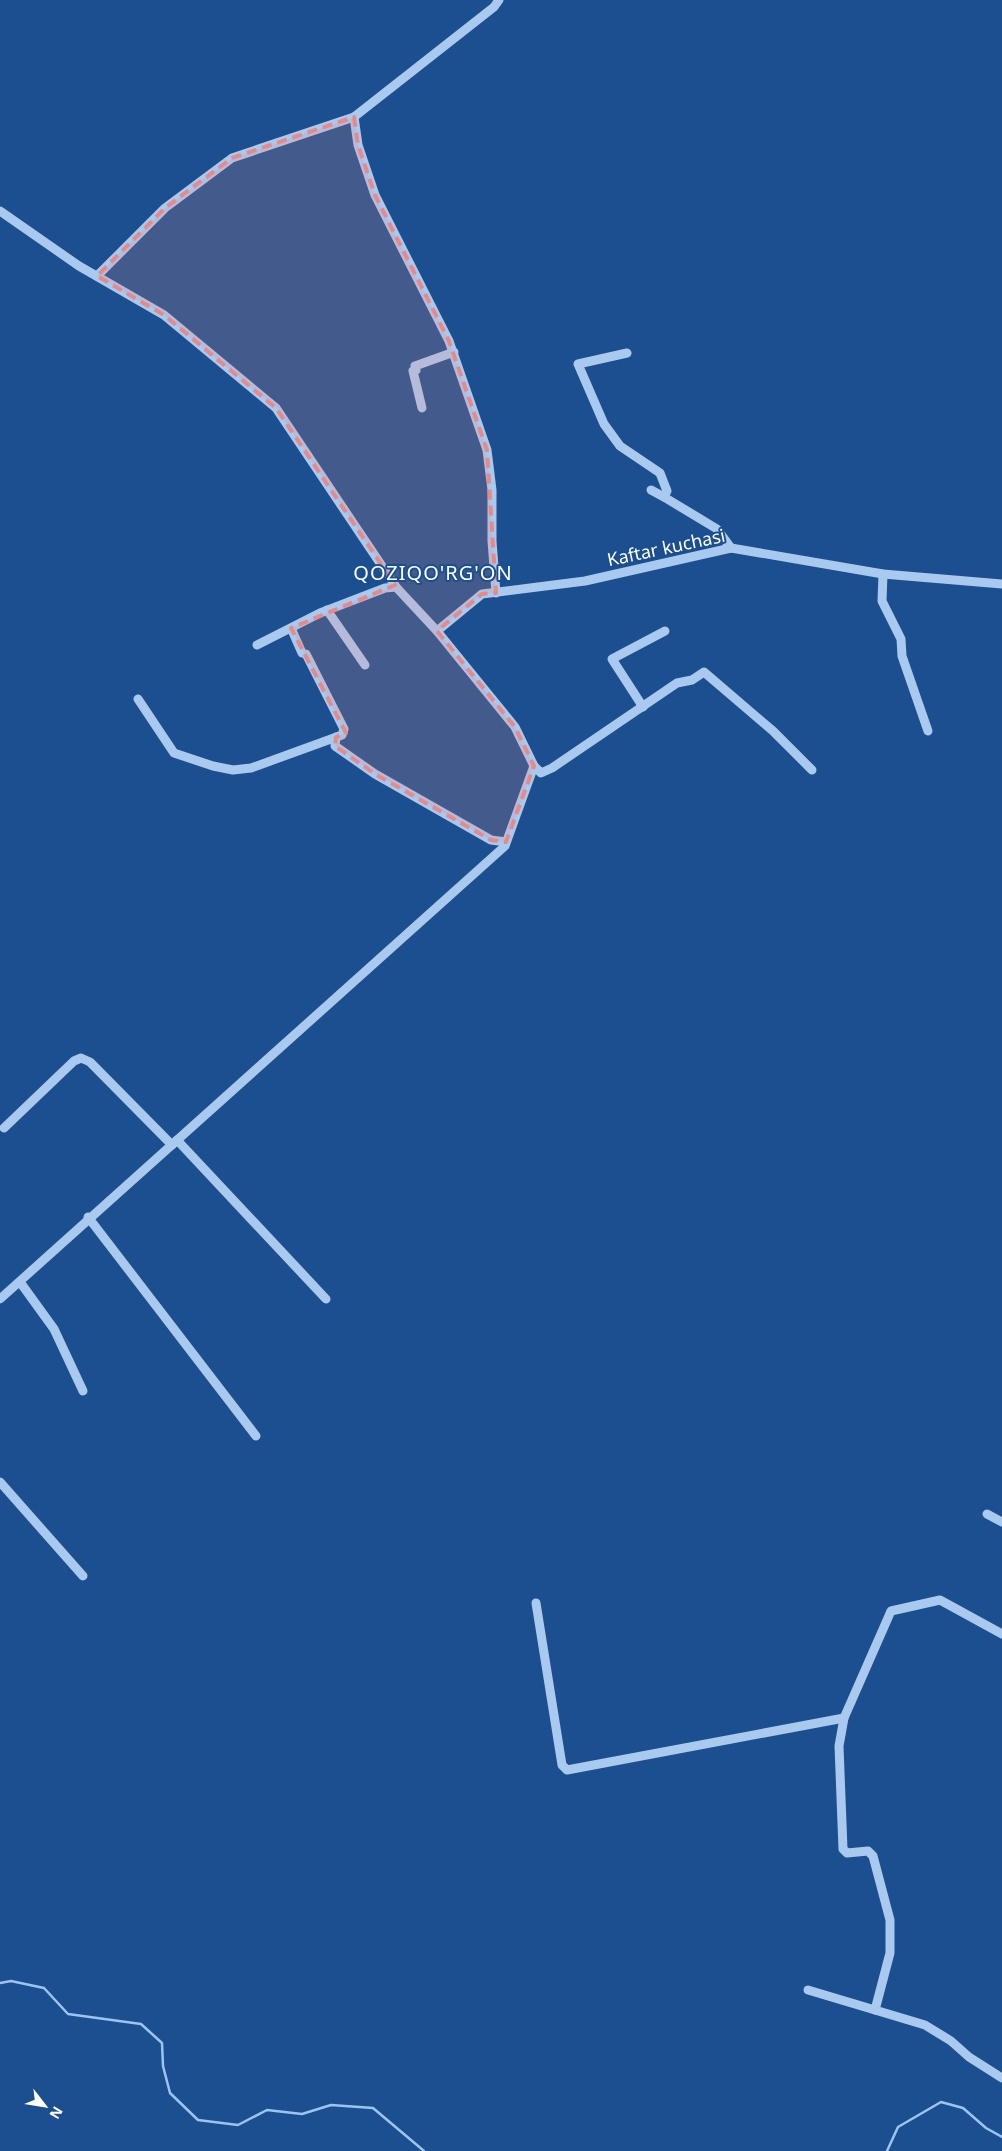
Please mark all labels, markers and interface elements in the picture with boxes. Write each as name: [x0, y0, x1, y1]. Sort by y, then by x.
street label: Kaftar kuchasi: [605, 523, 727, 571]
district label: QOZIQO'RG'ON: [353, 559, 513, 586]
north arrow: [20, 2081, 70, 2131]
text: N: [45, 2103, 68, 2123]

